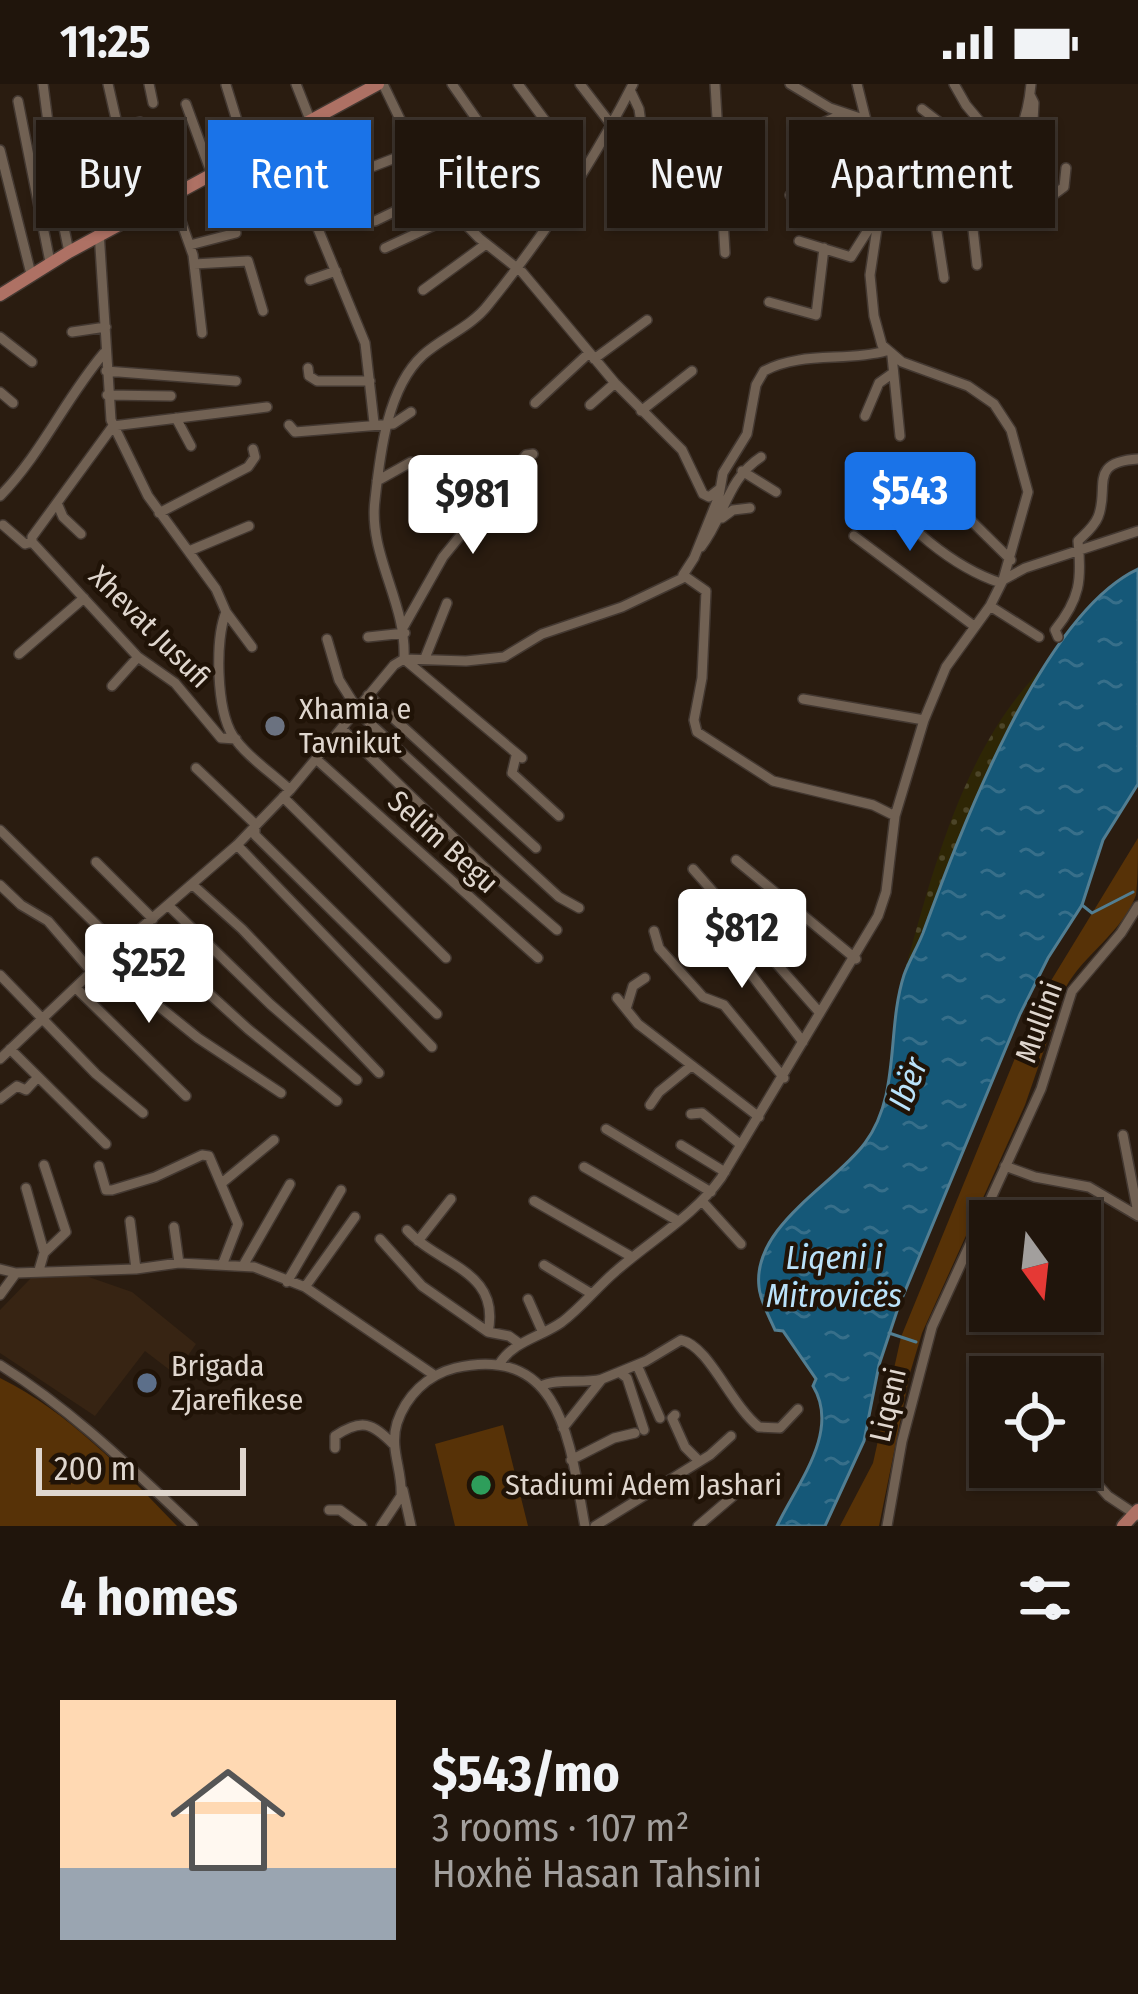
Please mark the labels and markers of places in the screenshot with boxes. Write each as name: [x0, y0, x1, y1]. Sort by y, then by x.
pin: $543: [839, 452, 981, 554]
pin: $981: [402, 455, 544, 557]
place label: Xhamia e Tavnikut: [299, 691, 411, 761]
marker: Xhamia e Tavnikut: [262, 713, 288, 739]
pin: $812: [671, 889, 813, 991]
pin: $252: [78, 924, 220, 1026]
place label: Brigada Zjarefikese: [171, 1348, 303, 1418]
marker: Brigada Zjarefikese: [134, 1370, 160, 1396]
place label: Stadiumi Adem Jashari: [505, 1467, 782, 1503]
marker: Stadiumi Adem Jashari: [468, 1472, 494, 1498]

